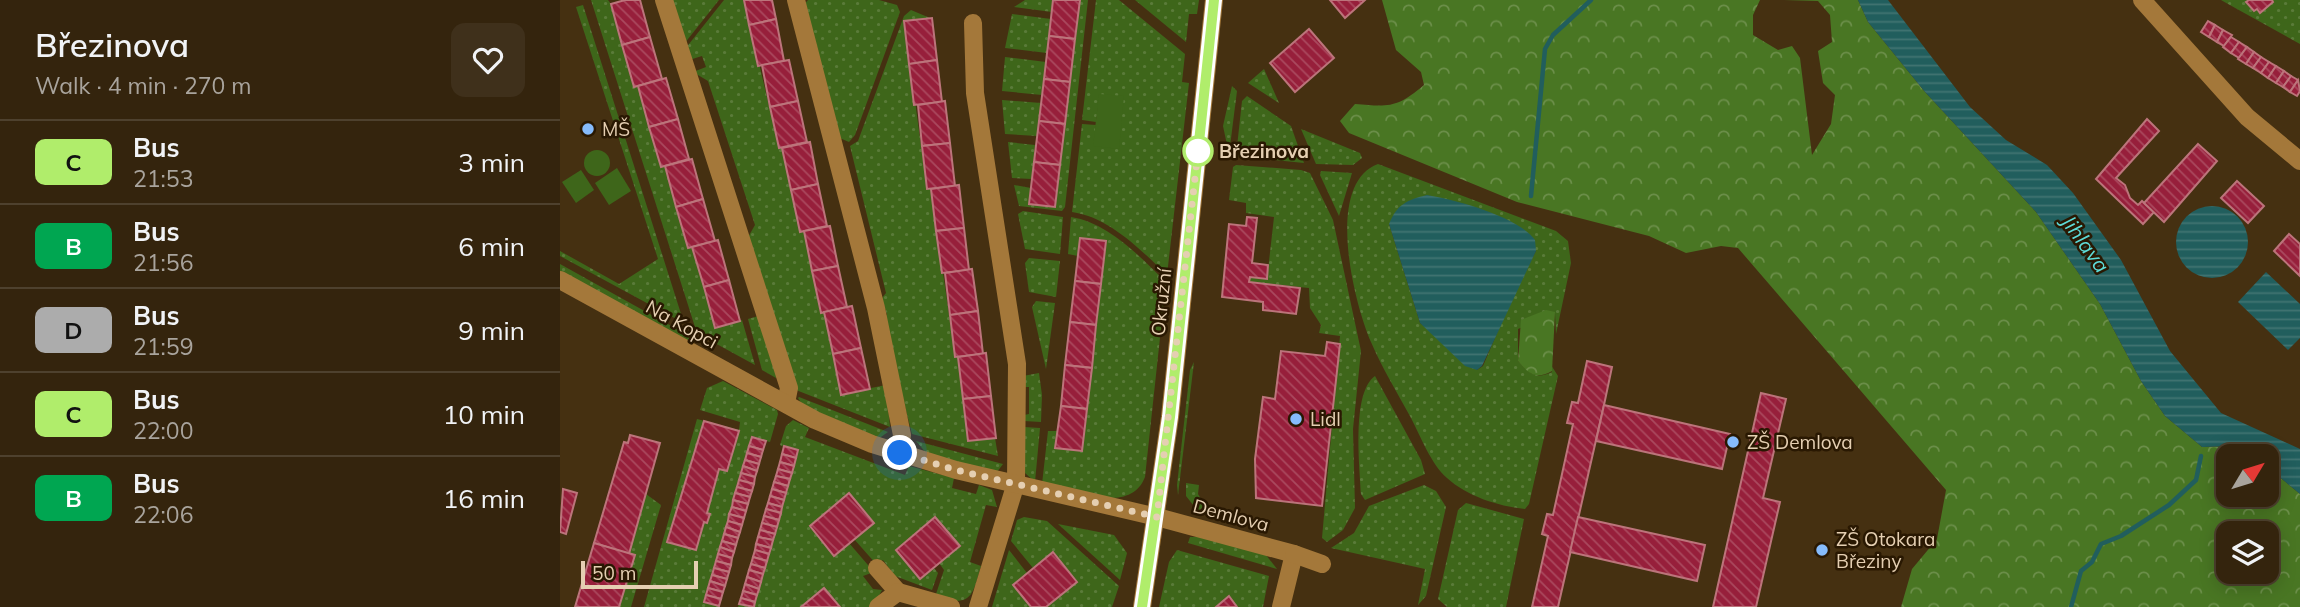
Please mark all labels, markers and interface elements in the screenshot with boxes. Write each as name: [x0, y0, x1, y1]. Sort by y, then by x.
button: heart: [451, 23, 525, 97]
text: Březinova: [35, 24, 189, 65]
text: Walk · 4 min · 270 m: [35, 71, 252, 100]
place label: MŠ: [602, 117, 630, 141]
marker: MŠ: [580, 121, 596, 137]
text: Bus: [133, 131, 179, 164]
marker: Březinova: [1183, 136, 1213, 166]
place label: Březinova: [1219, 139, 1309, 163]
text: 3 min: [458, 146, 525, 179]
text: C: [65, 147, 82, 177]
text: 21:53: [133, 164, 193, 193]
water label: Jihlava: [2055, 208, 2116, 277]
text: Bus: [133, 215, 179, 248]
text: 6 min: [458, 230, 525, 263]
text: B: [65, 231, 82, 261]
text: 21:56: [133, 248, 193, 277]
street label: Okružní: [1146, 266, 1177, 337]
street label: Na Kopci: [642, 294, 722, 354]
text: Bus: [133, 299, 179, 332]
text: 9 min: [458, 314, 525, 347]
text: D: [64, 315, 83, 345]
text: 21:59: [133, 332, 193, 361]
text: Bus: [133, 383, 179, 416]
text: 10 min: [443, 398, 525, 431]
text: C: [65, 399, 82, 429]
place label: Lidl: [1310, 407, 1341, 431]
marker: Lidl: [1288, 411, 1304, 427]
text: 22:00: [133, 416, 193, 445]
place label: ZŠ Demlova: [1747, 430, 1853, 454]
marker: ZŠ Demlova: [1725, 434, 1741, 450]
your location: [882, 435, 917, 470]
north arrow: [2216, 444, 2278, 508]
map controls: [2216, 444, 2279, 584]
text: Bus: [133, 467, 179, 500]
text: 16 min: [443, 482, 525, 515]
text: B: [65, 483, 82, 513]
street label: Demlova: [1190, 493, 1272, 537]
text: 22:06: [133, 500, 193, 529]
button: layers: [2216, 521, 2279, 584]
place label: ZŠ Otokara Březiny: [1836, 527, 1935, 573]
marker: ZŠ Otokara Březiny: [1814, 542, 1830, 558]
scale bar: [581, 558, 698, 590]
text: 50 m: [592, 561, 636, 585]

